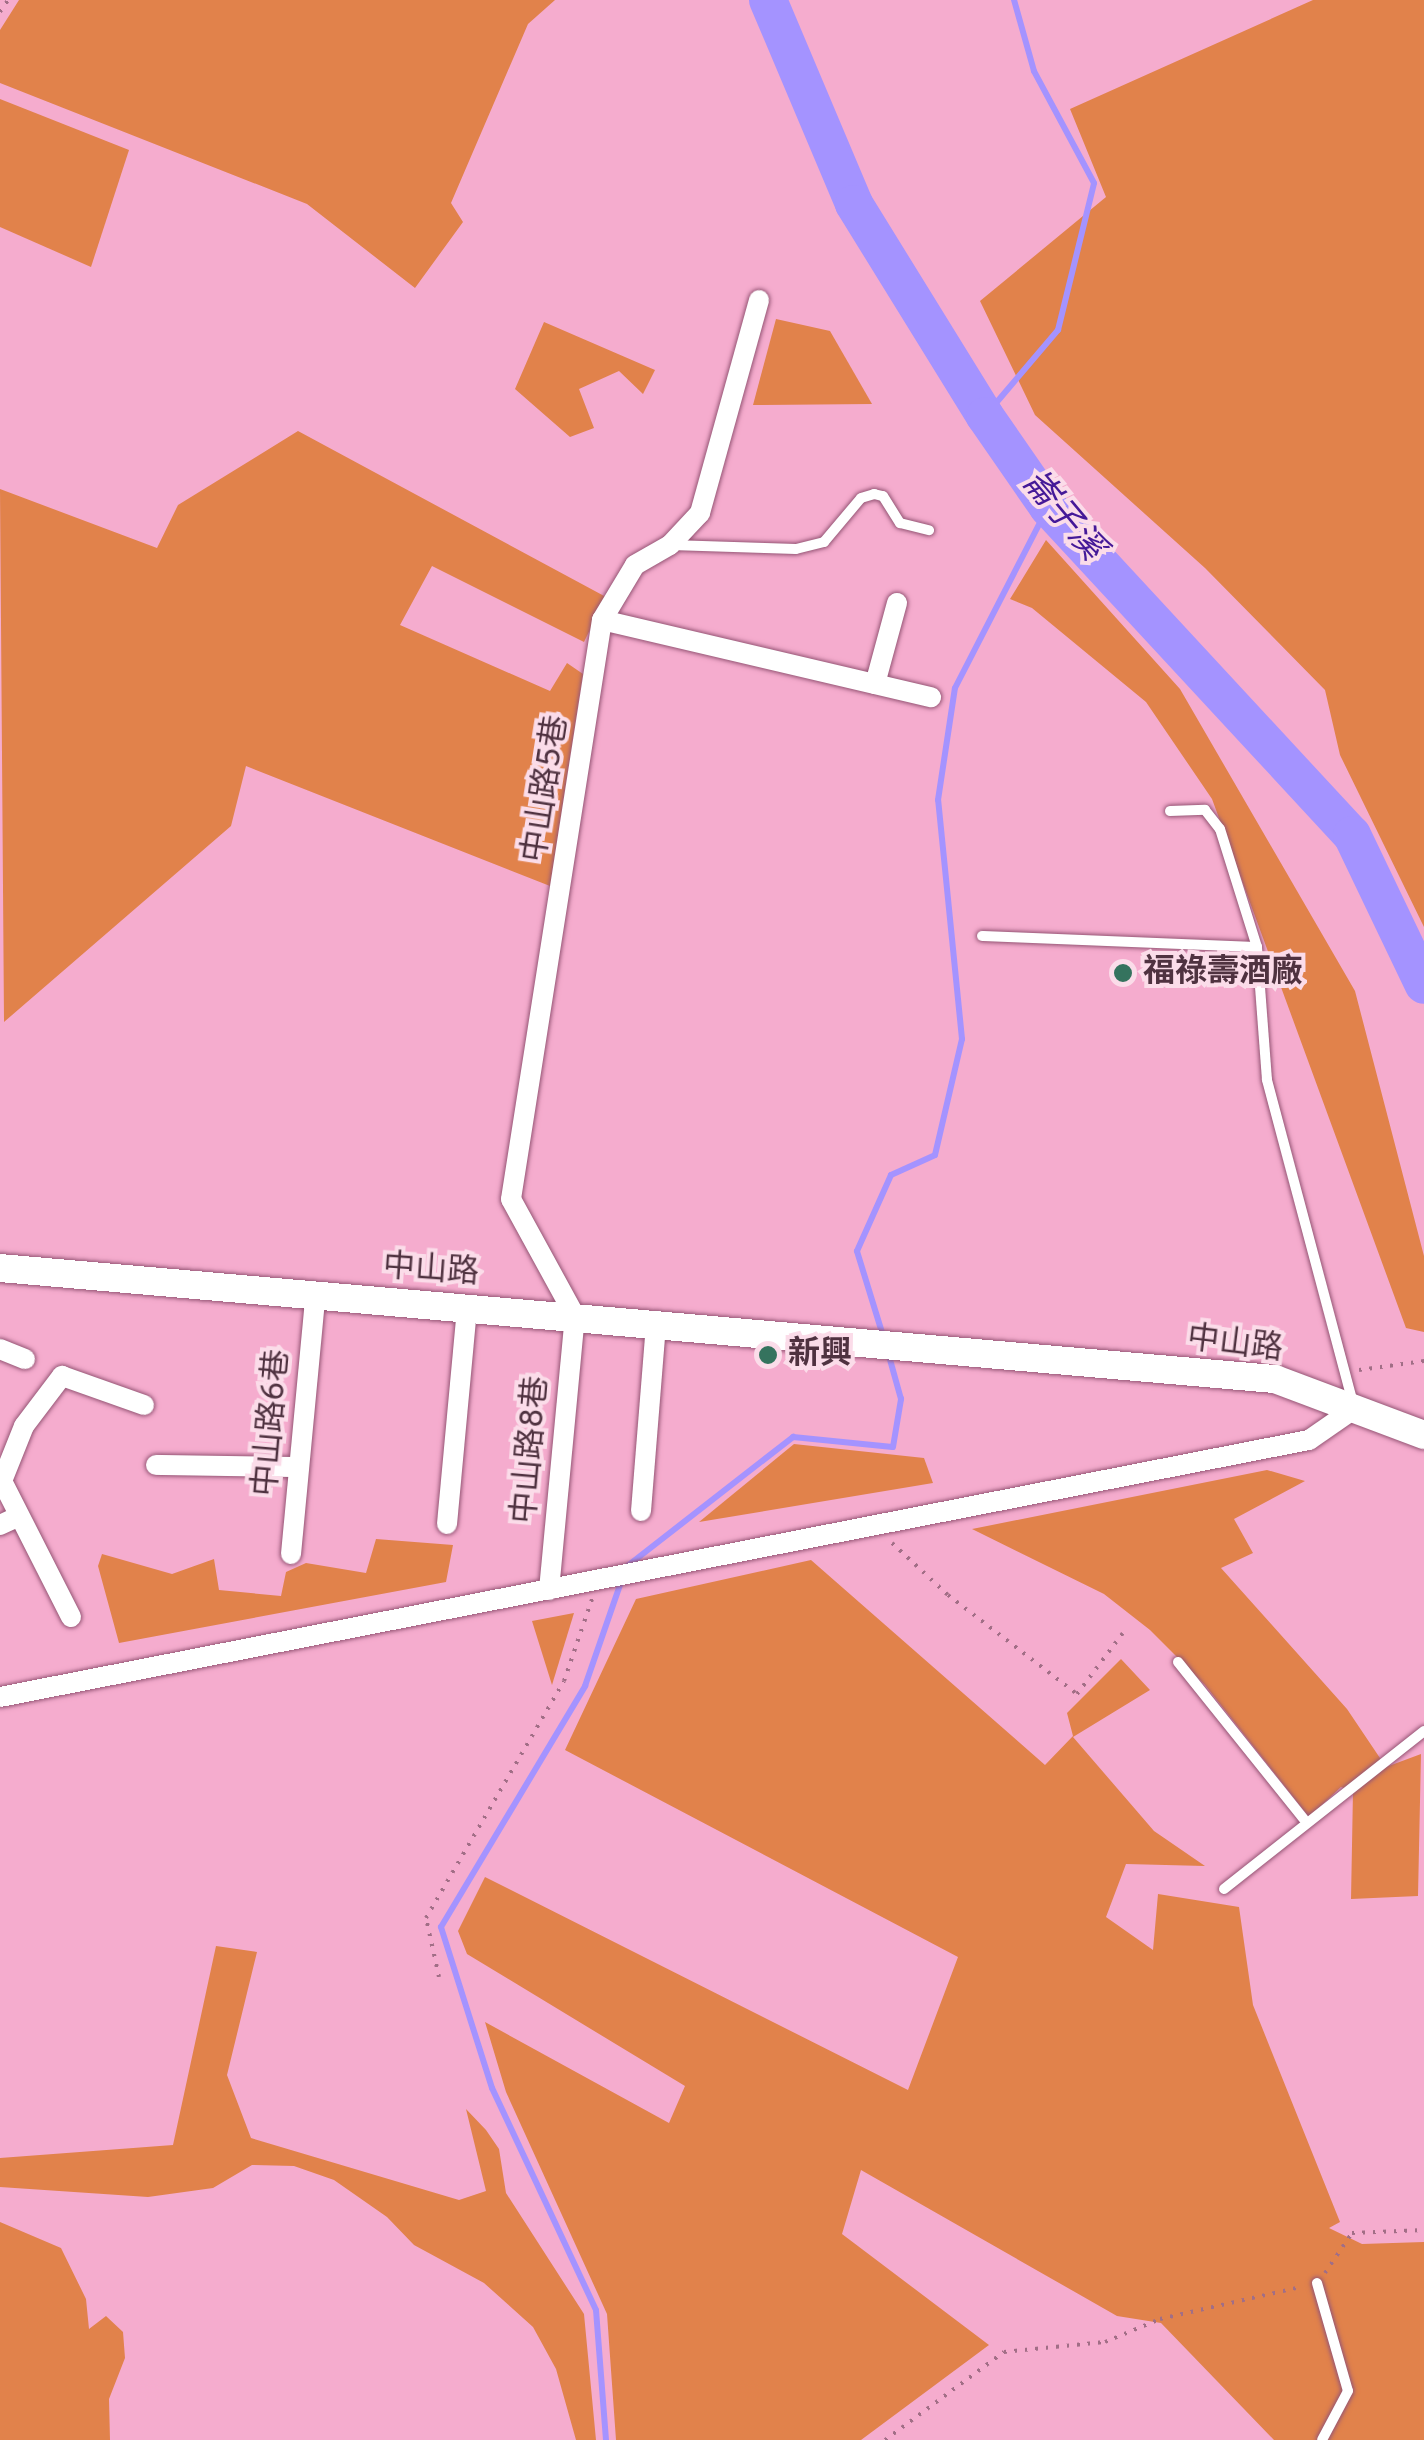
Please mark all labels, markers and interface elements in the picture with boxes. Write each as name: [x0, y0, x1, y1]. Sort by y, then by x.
water label: 崙子溪: [1012, 462, 1112, 570]
street label: 中山路5巷: [516, 713, 578, 865]
place label: 福祿壽酒廠: [1143, 954, 1303, 992]
marker: 福祿壽酒廠: [1112, 962, 1134, 984]
street label: 中山路: [382, 1248, 480, 1294]
street label: 中山路: [1185, 1320, 1285, 1370]
place label: 新興: [788, 1336, 852, 1374]
marker: 新興: [757, 1344, 779, 1366]
street label: 中山路6巷: [247, 1348, 299, 1498]
street label: 中山路8巷: [506, 1375, 558, 1525]

